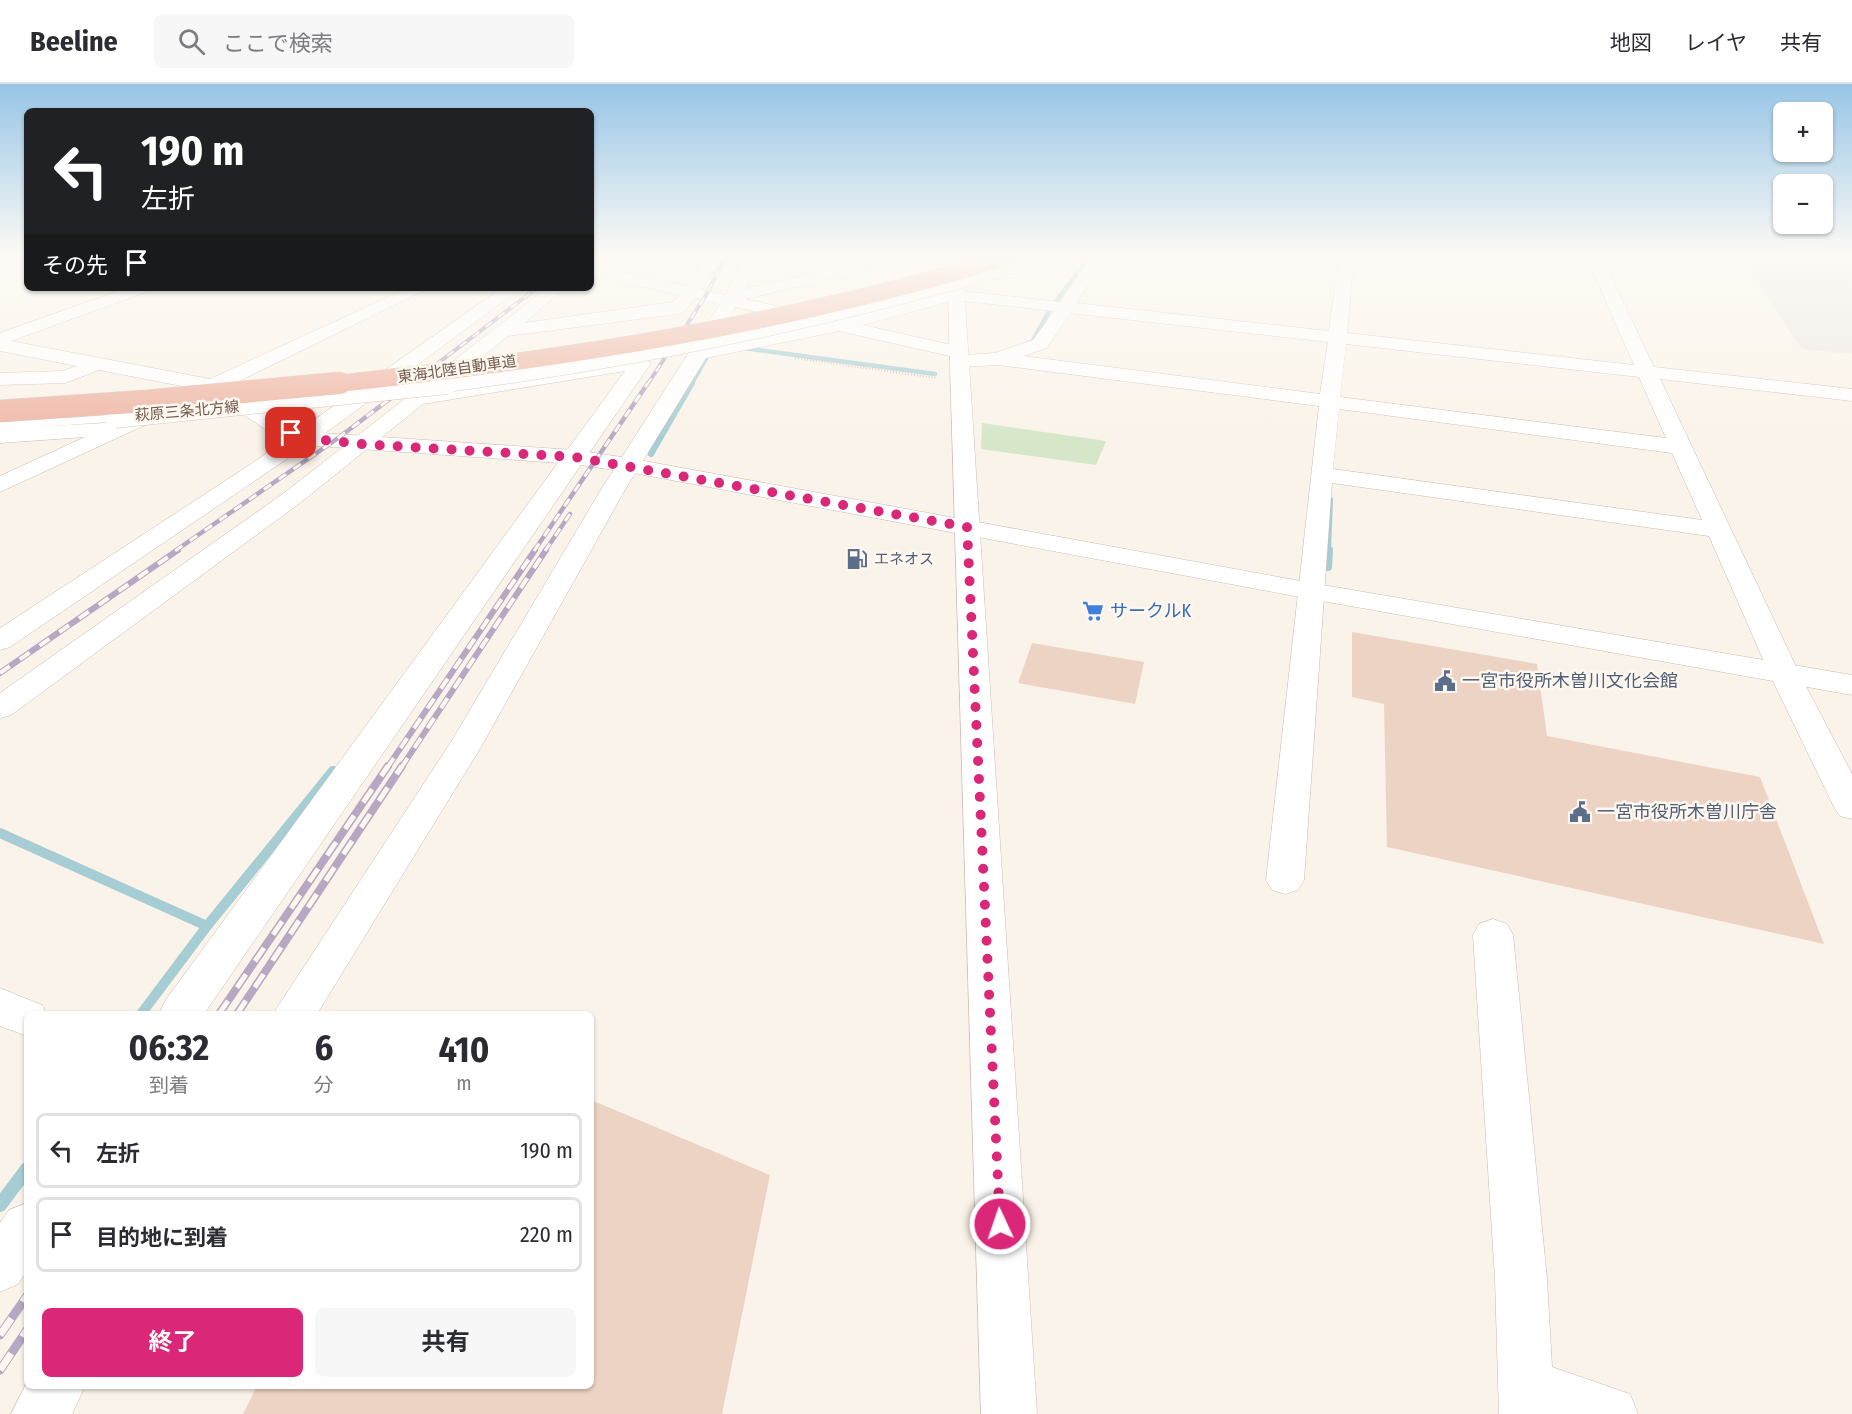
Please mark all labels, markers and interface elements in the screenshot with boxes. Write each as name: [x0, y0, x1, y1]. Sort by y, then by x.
search box: [154, 14, 574, 68]
text: Beeline: [30, 25, 118, 58]
icon: search: [175, 25, 208, 58]
text: ここで検索: [223, 30, 333, 57]
text: 地図: [1610, 30, 1652, 56]
text: レイヤ: [1685, 30, 1747, 56]
text: 共有: [1780, 30, 1822, 56]
map controls: [1773, 102, 1833, 234]
button: +: [1773, 102, 1833, 162]
text: 190 m: [141, 126, 244, 176]
icon: left: [42, 132, 120, 210]
button: −: [1773, 174, 1833, 234]
text: 左折: [141, 183, 195, 215]
icon: arrive: [120, 246, 153, 279]
text: その先: [42, 252, 108, 279]
street label: 東海北陸自動車道: [396, 352, 518, 386]
street label: 萩原三条北方線: [134, 397, 240, 425]
pin: [265, 407, 316, 458]
icon: arrive: [274, 416, 307, 449]
fuel station icon: エネオス: [845, 547, 869, 571]
place label: エネオス: [874, 550, 934, 568]
supermarket icon: サークルK: [1081, 599, 1105, 623]
place label: サークルK: [1110, 600, 1191, 622]
public building icon: 一宮市役所木曽川文化会館: [1433, 669, 1457, 693]
place label: 一宮市役所木曽川文化会館: [1462, 670, 1678, 692]
public building icon: 一宮市役所木曽川庁舎: [1568, 800, 1592, 824]
place label: 一宮市役所木曽川庁舎: [1597, 801, 1777, 823]
text: 06:32: [129, 1026, 209, 1070]
text: 6: [314, 1026, 333, 1070]
text: 410: [438, 1028, 489, 1072]
text: m: [456, 1071, 472, 1095]
text: 到着: [149, 1073, 189, 1097]
text: 分: [314, 1073, 334, 1097]
icon: left: [45, 1134, 78, 1167]
text: 190 m: [520, 1137, 573, 1164]
text: 左折: [96, 1140, 140, 1167]
position arrow: [968, 1192, 1032, 1256]
icon: arrive: [45, 1218, 78, 1251]
text: 220 m: [520, 1221, 573, 1248]
text: 目的地に到着: [96, 1224, 228, 1251]
button: 終了: [42, 1308, 303, 1377]
button: 共有: [315, 1308, 576, 1377]

